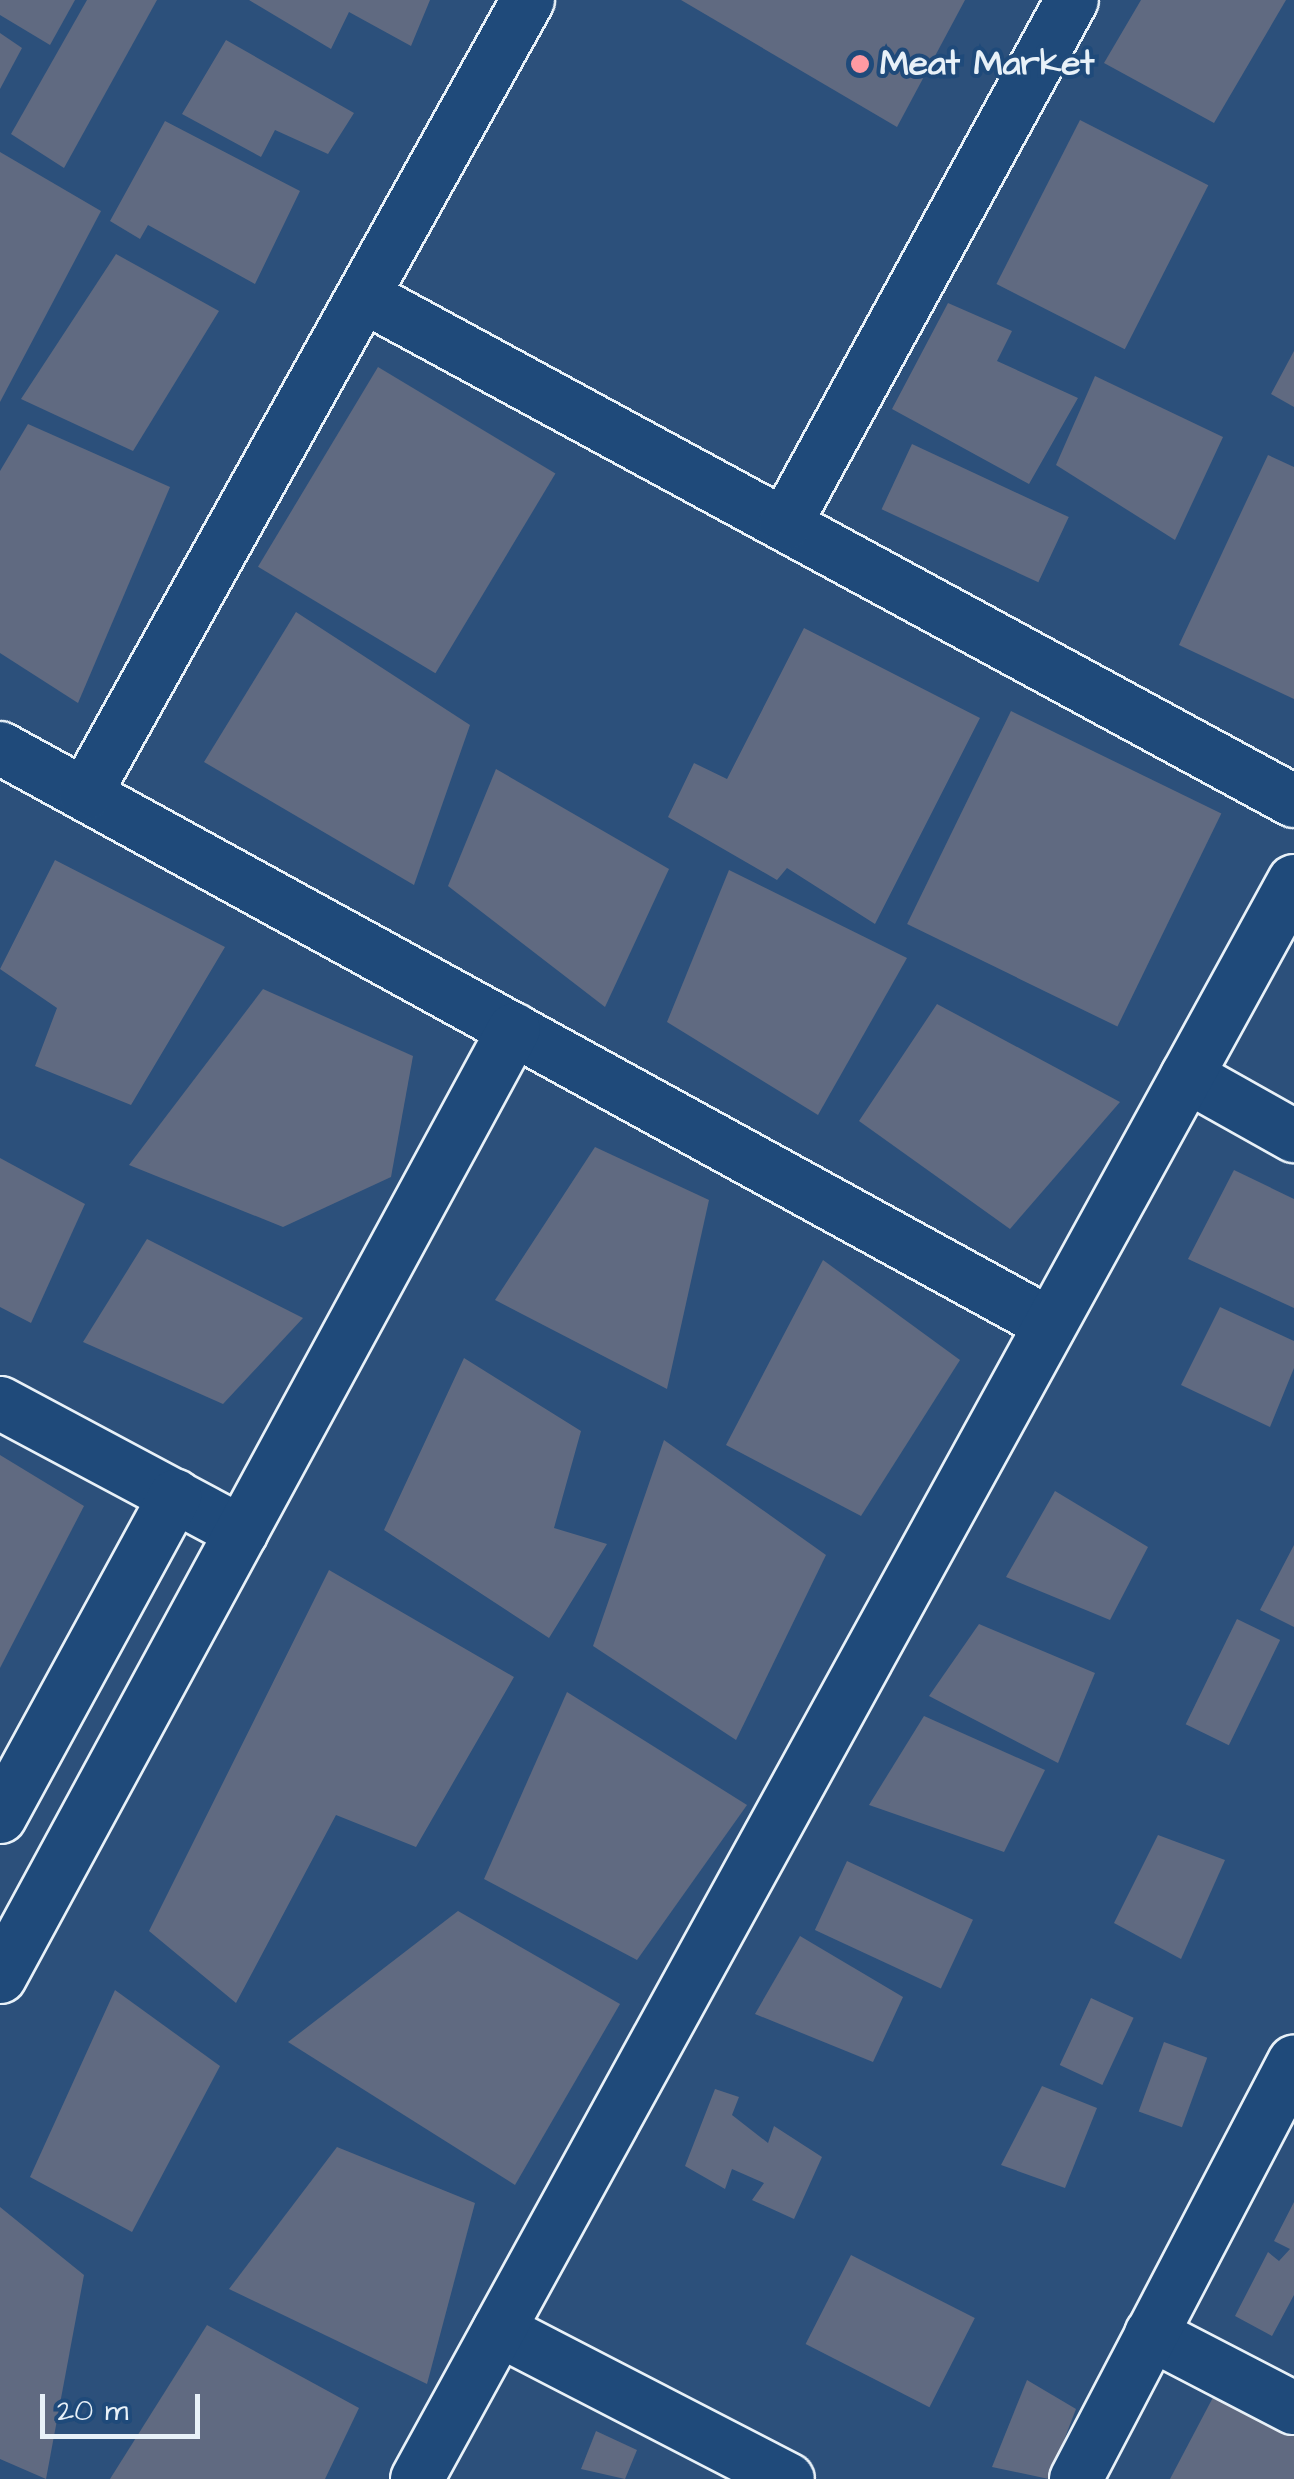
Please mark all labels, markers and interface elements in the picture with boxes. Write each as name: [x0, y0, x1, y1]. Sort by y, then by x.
place label: Meat Market: [880, 43, 1095, 85]
marker: Meat Market: [849, 53, 871, 75]
scale bar: [45, 2374, 205, 2436]
text: 20 m: [57, 2390, 128, 2432]

